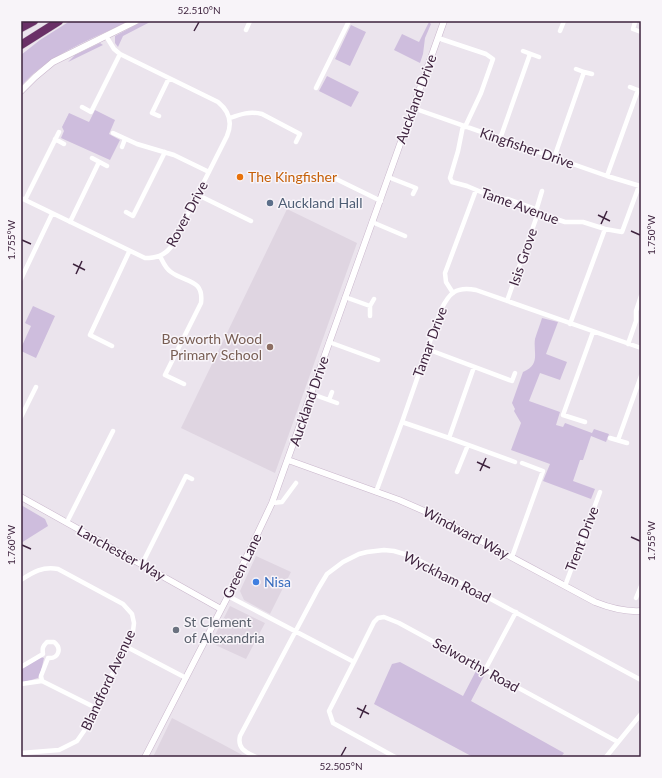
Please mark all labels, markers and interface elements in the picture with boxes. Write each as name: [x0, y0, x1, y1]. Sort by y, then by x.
text: 52.510°N: [177, 4, 221, 16]
street label: Auckland Drive: [392, 52, 440, 146]
street label: Kingfisher Drive: [478, 123, 577, 172]
place label: The Kingfisher: [248, 168, 337, 185]
marker: The Kingfisher: [235, 172, 245, 182]
street label: Rover Drive: [162, 178, 211, 250]
street label: Tame Avenue: [479, 184, 562, 228]
place label: Auckland Hall: [278, 194, 362, 211]
marker: Auckland Hall: [265, 198, 275, 208]
text: 1.750°W: [645, 214, 657, 255]
text: 1.755°W: [5, 219, 17, 260]
street label: Isis Grove: [505, 226, 540, 288]
street label: Tamar Drive: [409, 304, 450, 379]
place label: Bosworth Wood Primary School: [161, 330, 262, 363]
marker: Bosworth Wood Primary School: [265, 342, 275, 352]
street label: Auckland Drive: [285, 354, 332, 448]
street label: Windward Way: [420, 503, 513, 563]
street label: Trent Drive: [561, 504, 602, 574]
text: 1.755°W: [645, 520, 657, 561]
street label: Lanchester Way: [74, 521, 169, 584]
text: 1.760°W: [5, 524, 17, 565]
street label: Green Lane: [218, 530, 265, 601]
street label: Wyckham Road: [401, 547, 494, 606]
place label: Nisa: [264, 573, 291, 590]
marker: Nisa: [251, 577, 261, 587]
place label: St Clement of Alexandria: [184, 613, 265, 646]
marker: St Clement of Alexandria: [171, 625, 181, 635]
street label: Blandford Avenue: [77, 627, 138, 733]
street label: Selworthy Road: [430, 634, 523, 695]
text: 52.505°N: [319, 760, 363, 772]

